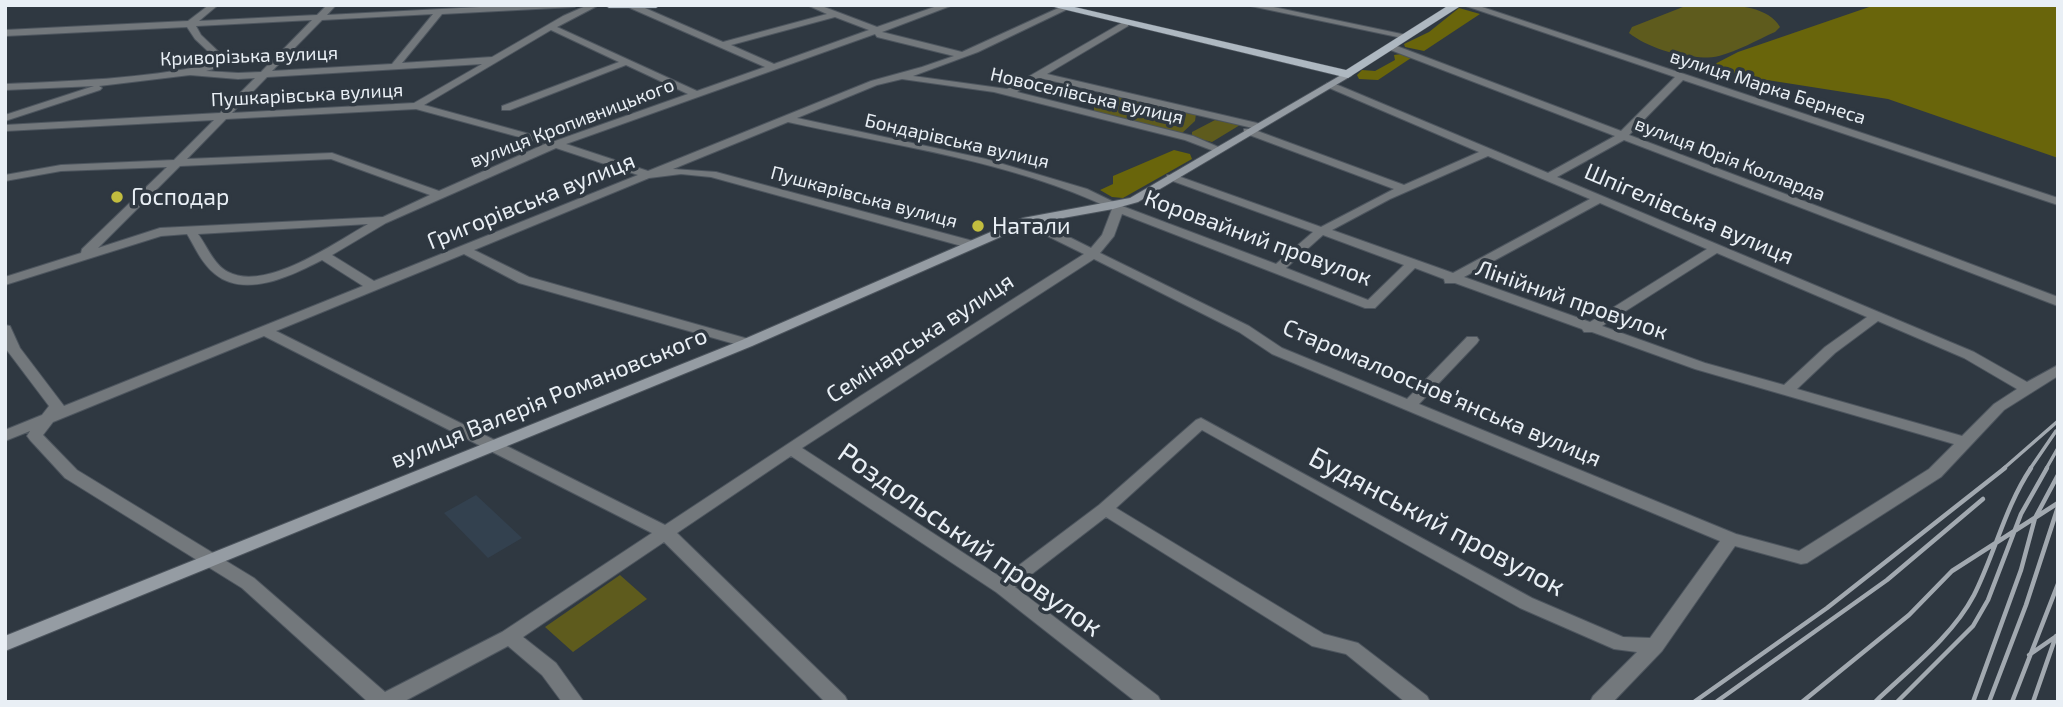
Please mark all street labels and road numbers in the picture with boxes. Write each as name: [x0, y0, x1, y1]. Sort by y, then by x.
street label: Криворізька вулиця: [160, 41, 338, 71]
street label: вулиця Марка Бернеса: [1667, 45, 1869, 129]
street label: Новоселівська вулиця: [988, 63, 1186, 129]
street label: вулиця Кропивницького: [467, 73, 677, 173]
street label: Пушкарівська вулиця: [210, 79, 404, 111]
street label: Бондарівська вулиця: [863, 109, 1051, 173]
street label: вулиця Юрія Колларда: [1632, 112, 1828, 206]
street label: Григорівська вулиця: [423, 147, 639, 255]
street label: Шпігелівська вулиця: [1580, 157, 1798, 271]
street label: Пушкарівська вулиця: [768, 161, 960, 233]
street label: Коровайний провулок: [1141, 184, 1375, 292]
street label: Лінійний провулок: [1472, 254, 1672, 346]
street label: Семінарська вулиця: [821, 267, 1019, 409]
street label: Старомалооснов’янська вулиця: [1279, 313, 1605, 473]
street label: вулиця Валерія Романовського: [387, 322, 711, 474]
street label: Роздольський провулок: [831, 436, 1109, 644]
street label: Будянський провулок: [1303, 440, 1571, 604]

